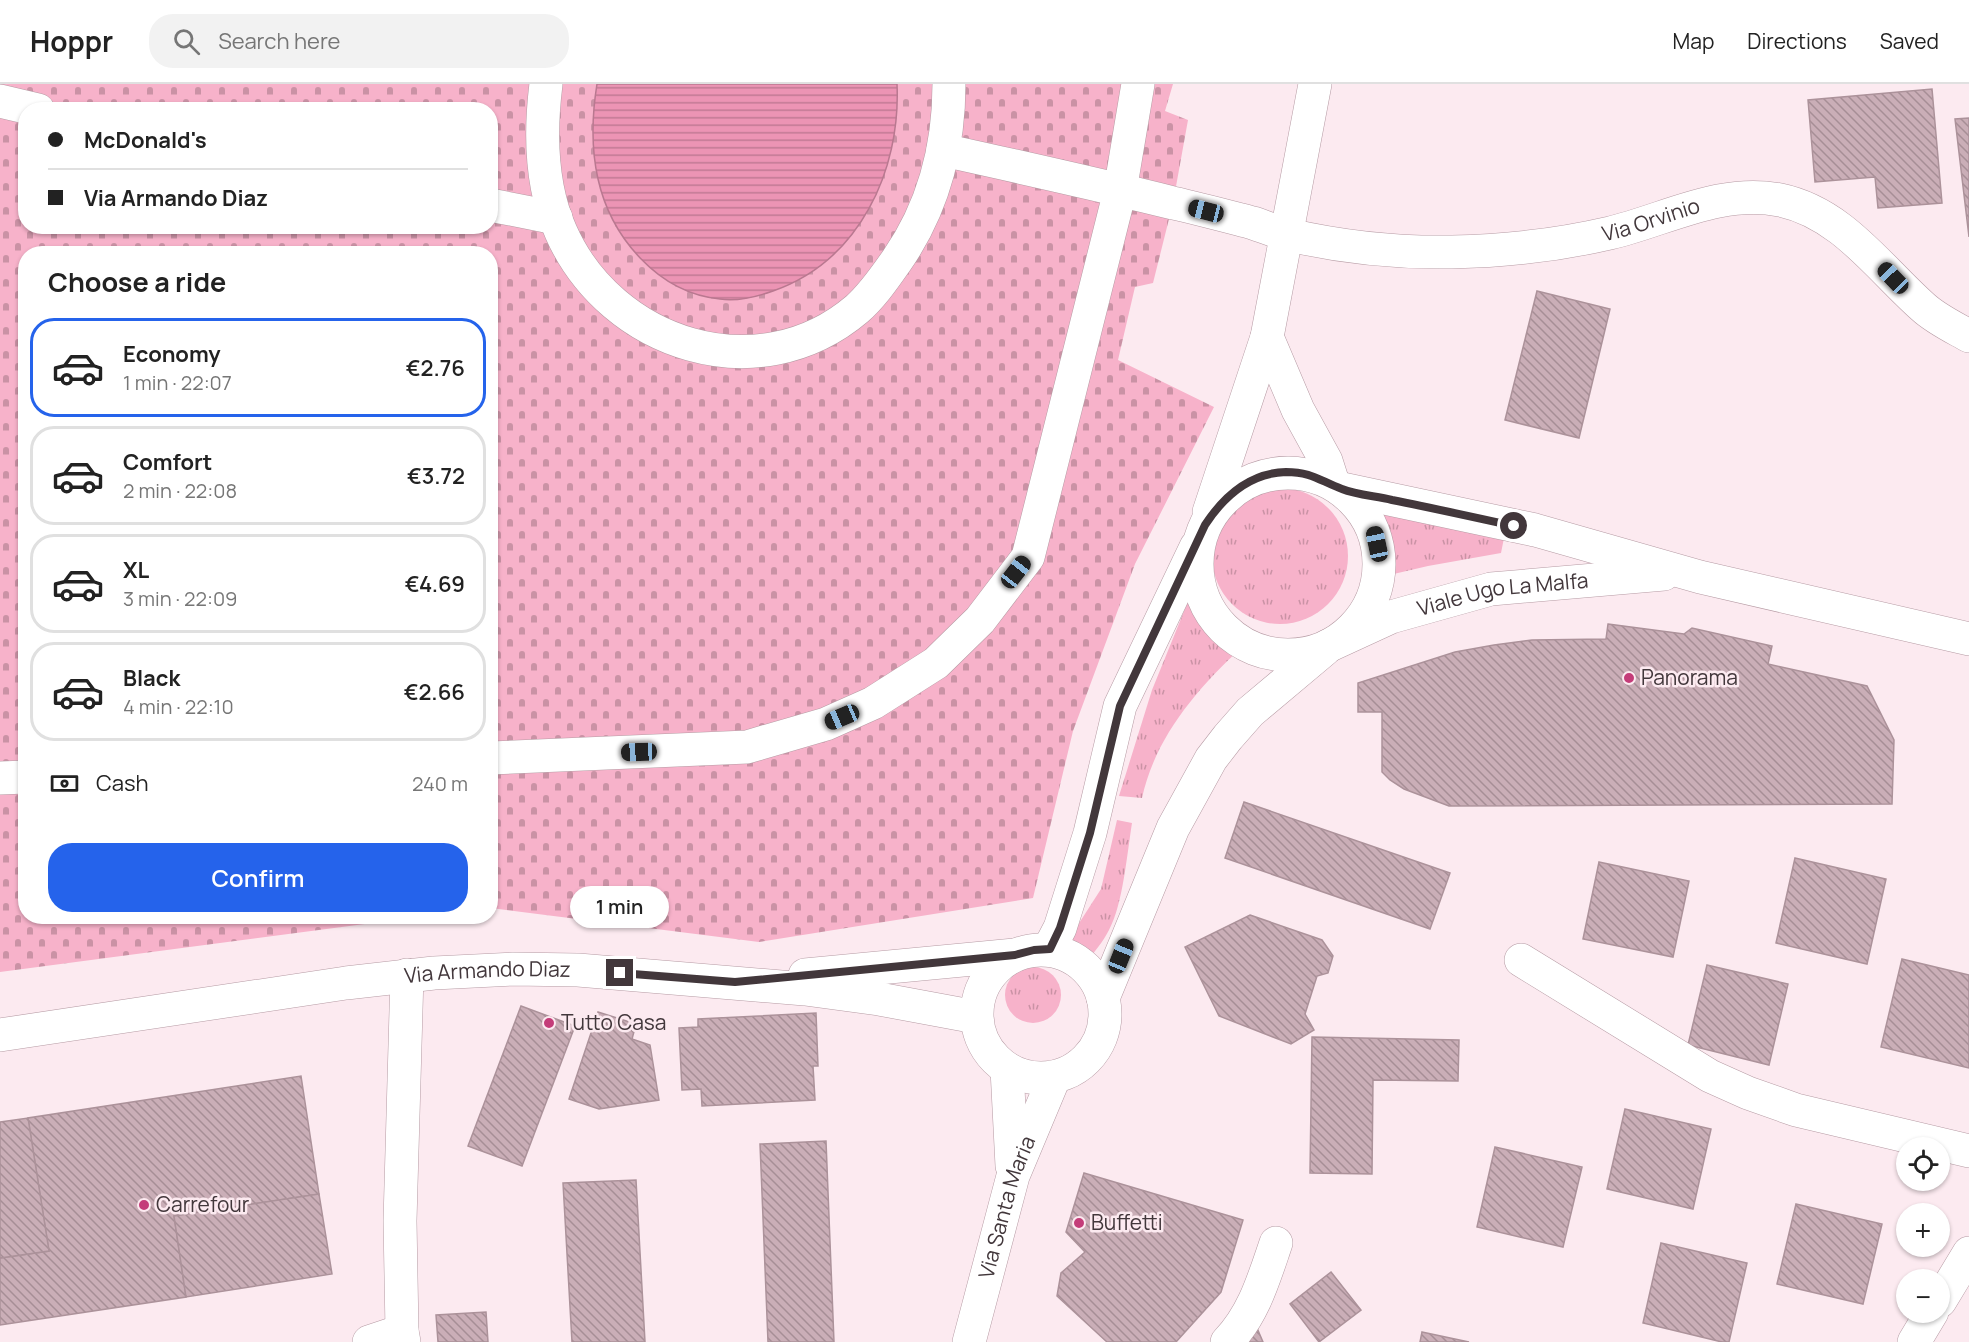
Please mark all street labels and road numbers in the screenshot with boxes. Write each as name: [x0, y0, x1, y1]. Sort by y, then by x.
street label: Via Orvinio: [1599, 191, 1703, 247]
street label: Viale Ugo La Malfa: [1414, 566, 1589, 622]
street label: Via Armando Diaz: [403, 954, 571, 989]
street label: Via Santa Maria: [971, 1131, 1041, 1282]

